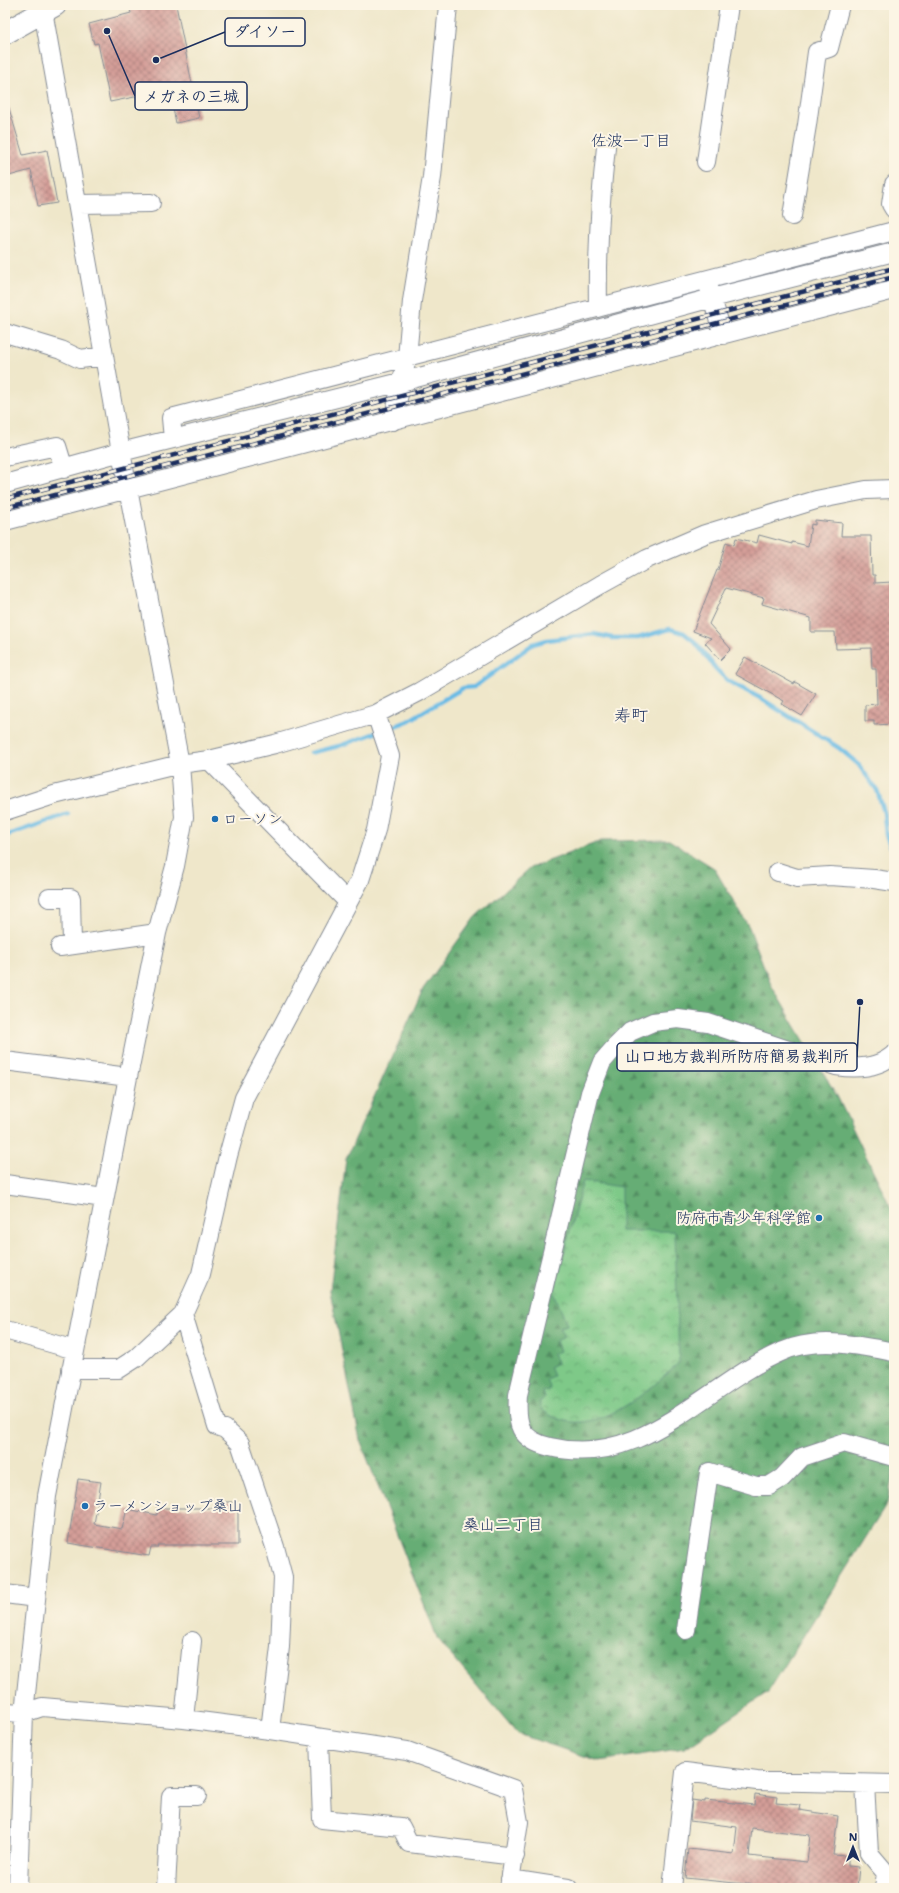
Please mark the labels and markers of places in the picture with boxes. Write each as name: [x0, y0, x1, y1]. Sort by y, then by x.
callout: ダイソー: [225, 18, 305, 46]
callout: メガネの三城: [135, 82, 247, 110]
place label: ローソン: [223, 809, 283, 829]
marker: ローソン: [210, 814, 220, 824]
callout: 山口地方裁判所防府簡易裁判所: [617, 1043, 857, 1071]
place label: 防府市青少年科学館: [676, 1208, 811, 1228]
marker: 防府市青少年科学館: [814, 1213, 824, 1223]
place label: ラーメンショップ桑山: [93, 1496, 242, 1516]
marker: ラーメンショップ桑山: [80, 1501, 90, 1511]

